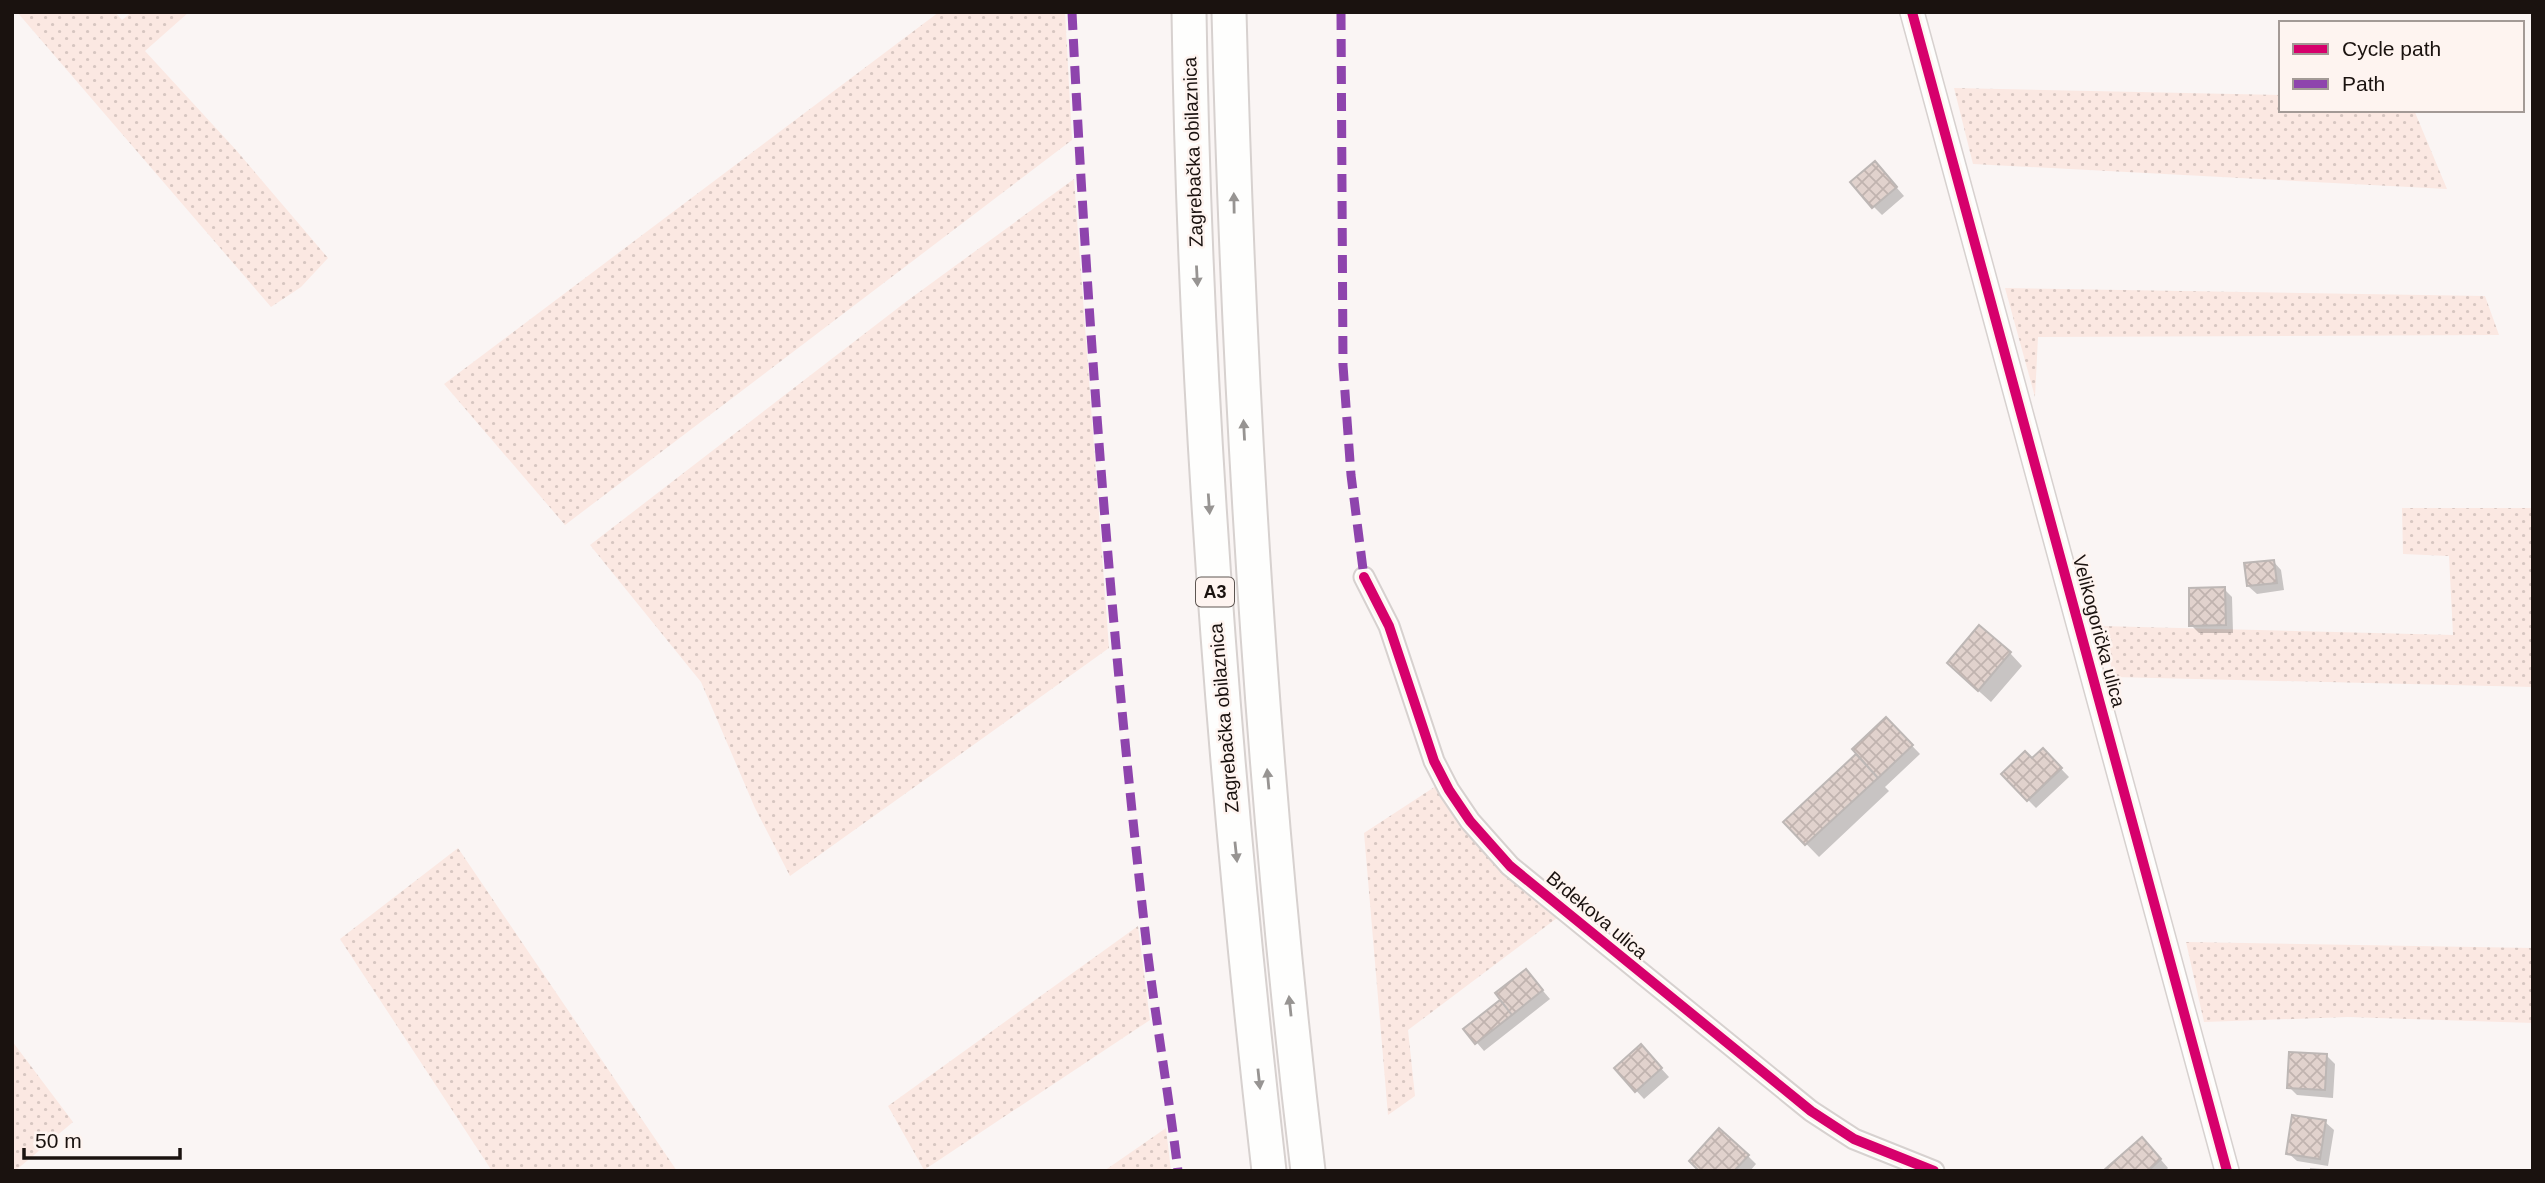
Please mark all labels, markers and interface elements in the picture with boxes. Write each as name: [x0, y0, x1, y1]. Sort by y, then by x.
legend: [2279, 21, 2524, 112]
text: Cycle path: [2342, 37, 2441, 60]
street label: Zagrebačka obilaznica: [1179, 56, 1207, 247]
text: Path: [2342, 72, 2385, 95]
one-way arrow: [1228, 191, 1240, 213]
one-way arrow: [1191, 266, 1202, 288]
one-way arrow: [1239, 419, 1250, 441]
one-way arrow: [1204, 493, 1215, 515]
street label: Velikogorička ulica: [2069, 553, 2129, 710]
road number: A3: [1196, 578, 1234, 606]
street label: Zagrebačka obilaznica: [1205, 622, 1243, 814]
one-way arrow: [1262, 768, 1273, 790]
one-way arrow: [1231, 842, 1242, 864]
street label: Brdekova ulica: [1543, 867, 1652, 963]
one-way arrow: [1284, 994, 1295, 1016]
one-way arrow: [1254, 1068, 1265, 1090]
scale bar: [24, 1116, 180, 1160]
text: 50 m: [35, 1129, 82, 1152]

